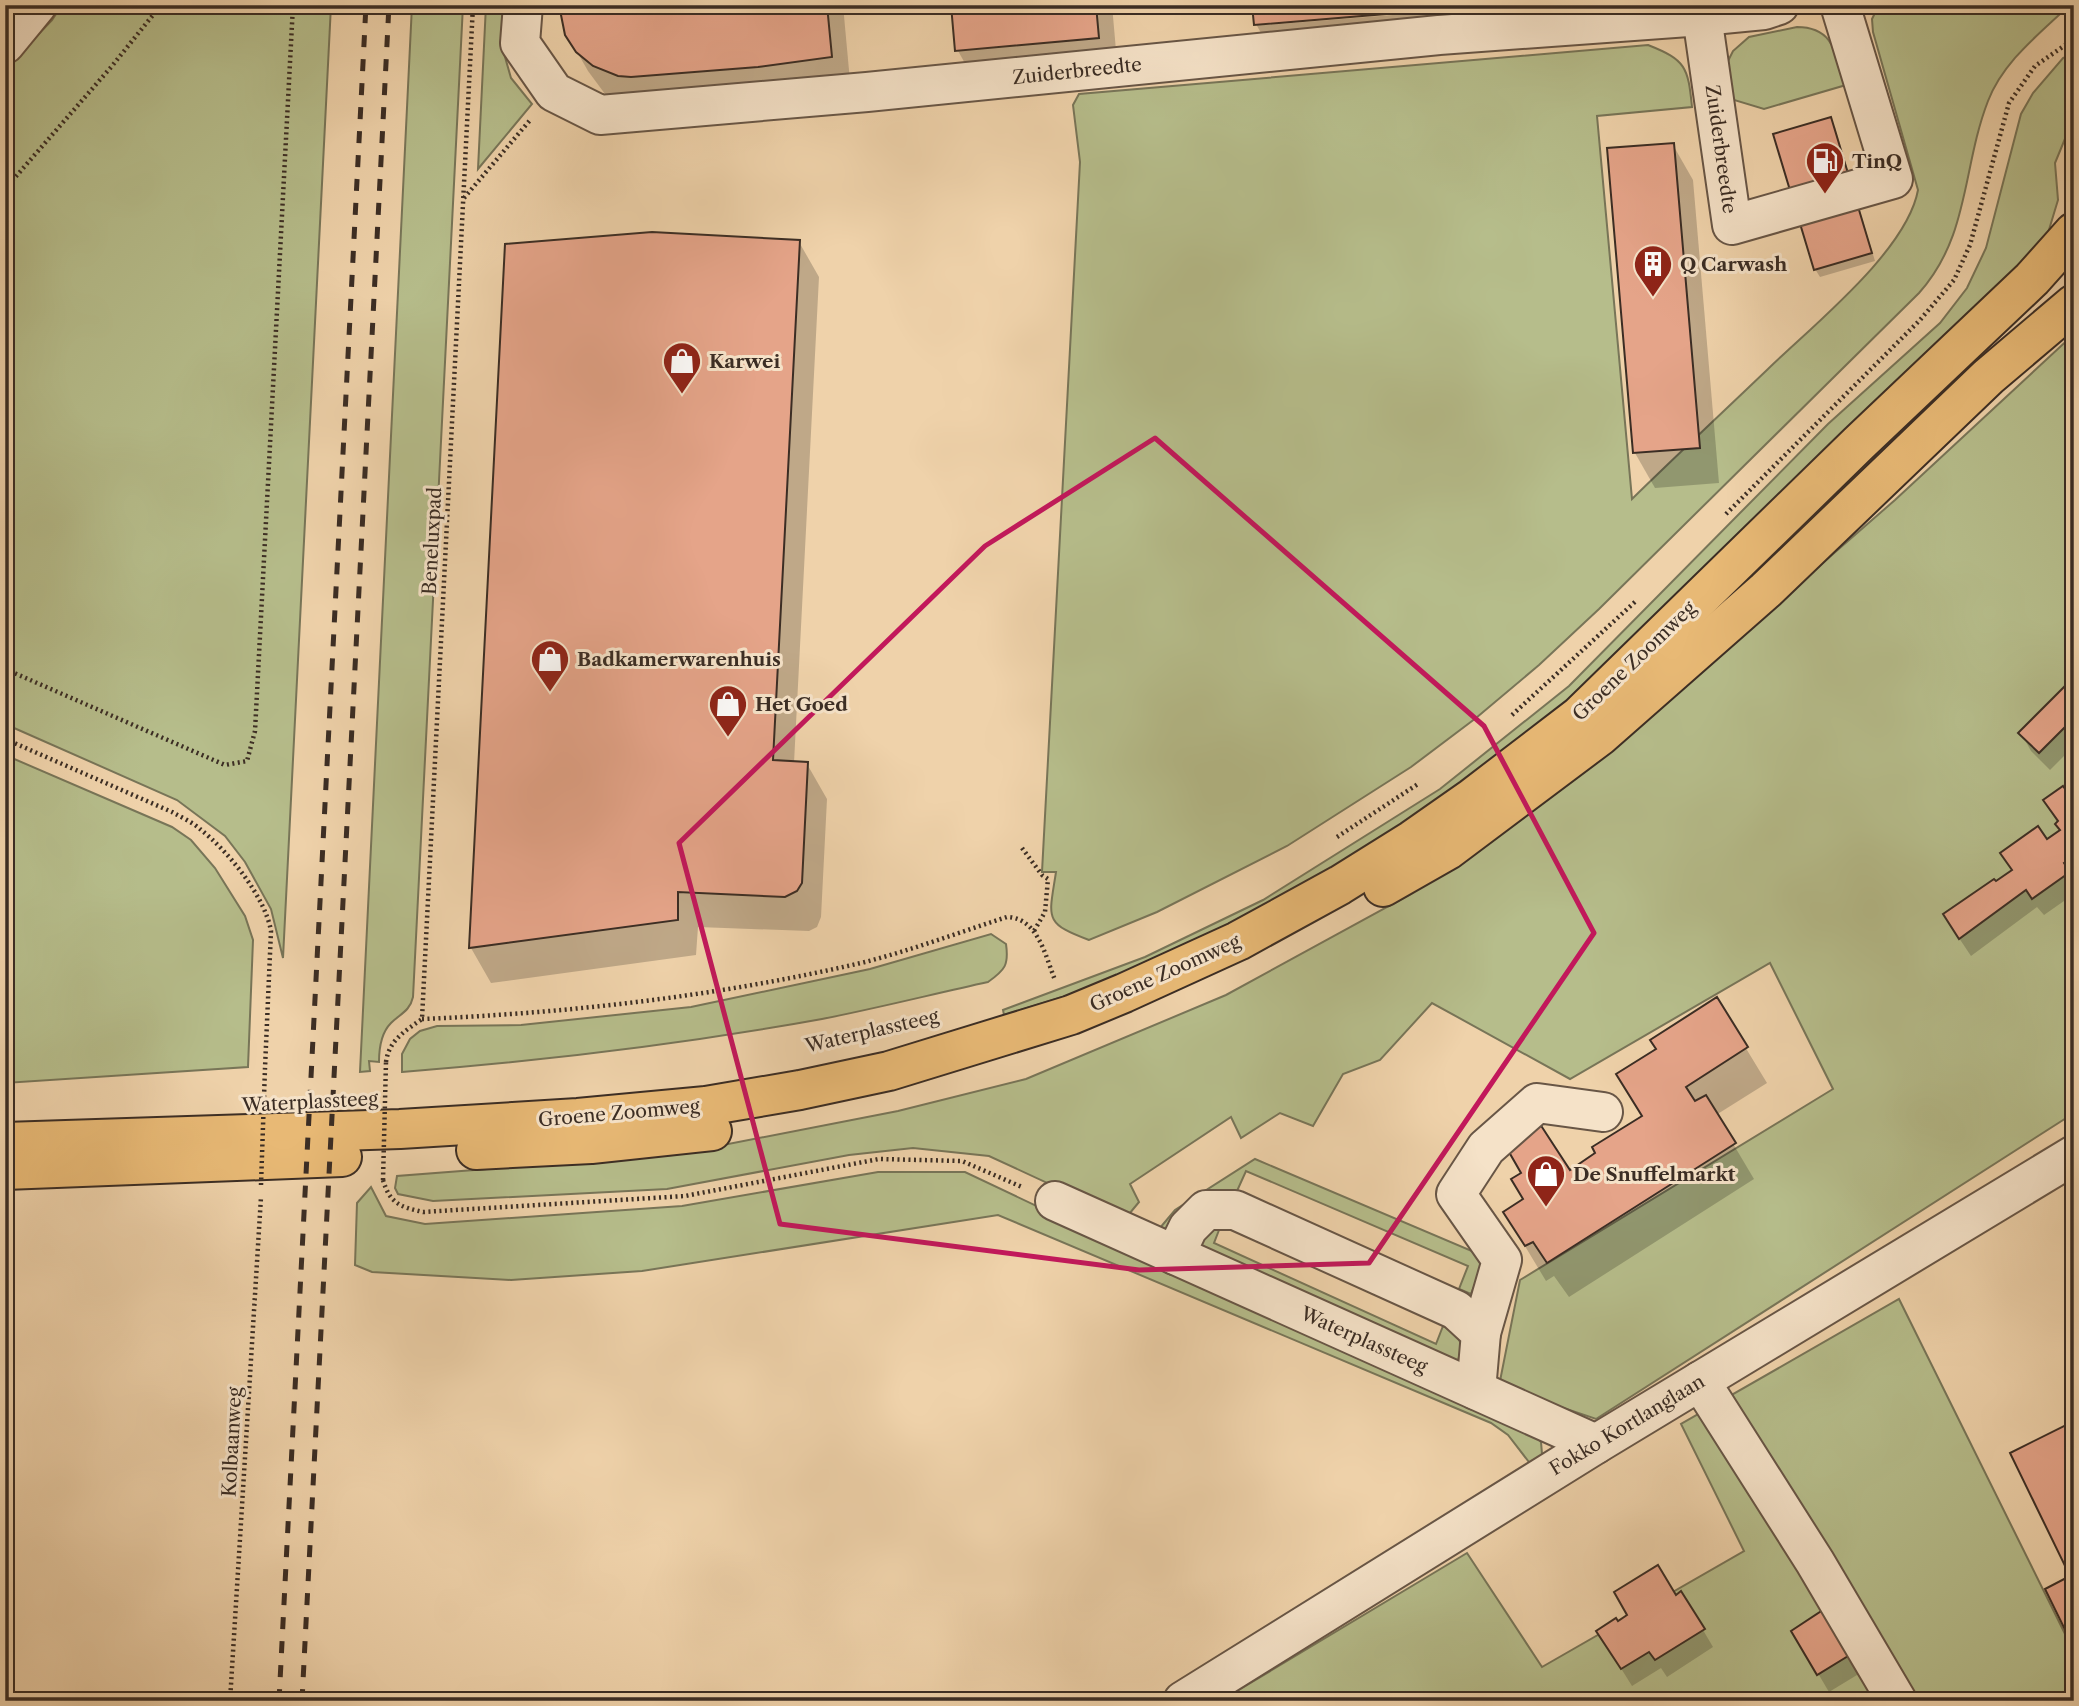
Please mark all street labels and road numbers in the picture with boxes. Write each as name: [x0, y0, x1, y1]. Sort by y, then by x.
street label: Zuiderbreedte: [1011, 53, 1143, 89]
street label: Zuiderbreedte: [1701, 83, 1741, 215]
street label: Beneluxpad: [418, 486, 446, 596]
street label: Groene Zoomweg: [1568, 596, 1701, 726]
street label: Groene Zoomweg: [1086, 929, 1245, 1016]
street label: Waterplassteeg: [802, 1004, 942, 1058]
street label: Waterplassteeg: [240, 1087, 380, 1117]
street label: Groene Zoomweg: [537, 1094, 702, 1132]
street label: Waterplassteeg: [1296, 1301, 1432, 1379]
street label: Fokko Kortlanglaan: [1545, 1370, 1709, 1480]
street label: Kolbaanweg: [218, 1385, 246, 1498]

